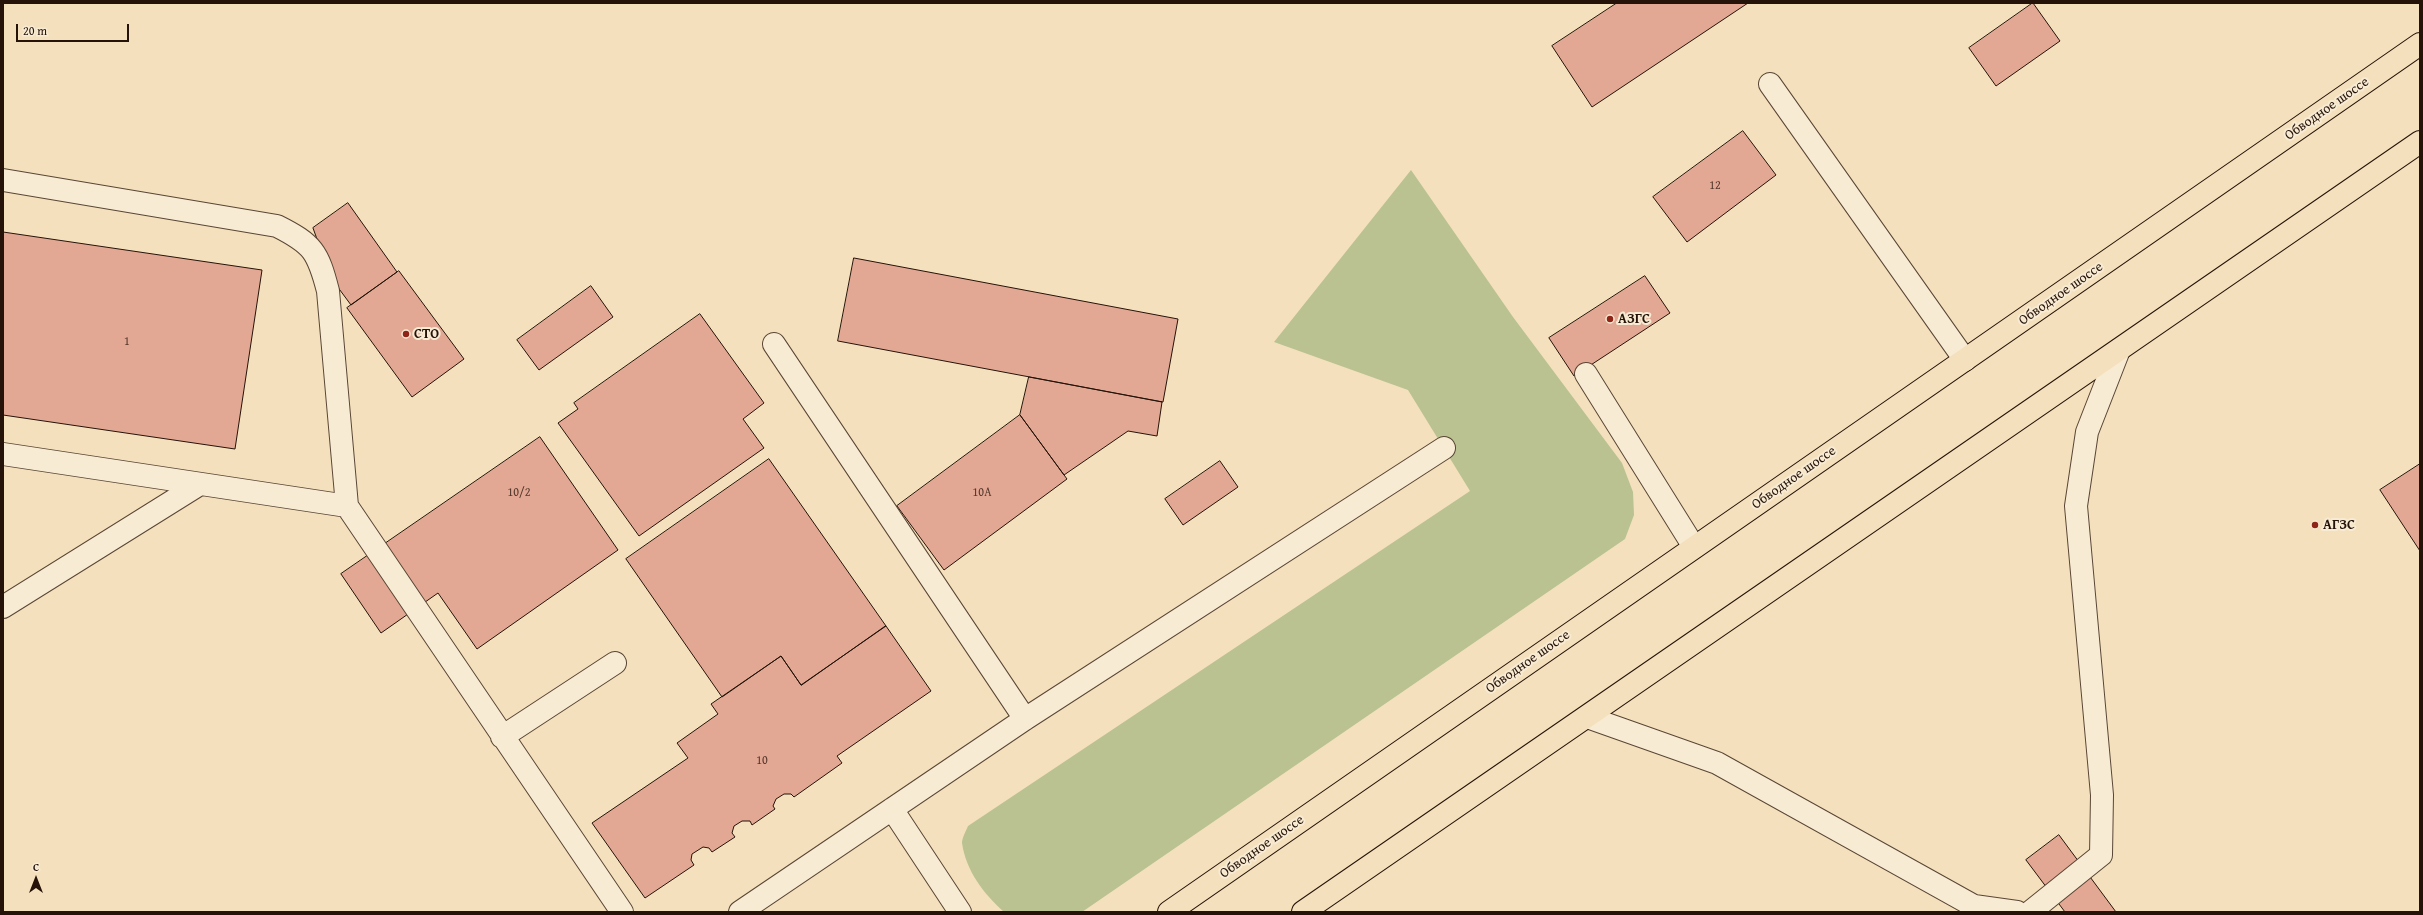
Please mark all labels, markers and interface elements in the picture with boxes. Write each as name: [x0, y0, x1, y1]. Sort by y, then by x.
scale bar: [18, 16, 131, 42]
text: 20 m: [23, 22, 47, 39]
street label: Обводное шоссе: [2282, 74, 2372, 144]
house number: 12: [1709, 179, 1721, 193]
street label: Обводное шоссе: [2016, 259, 2106, 329]
place label: АЗГС: [1618, 311, 1650, 327]
marker: АЗГС: [1605, 314, 1615, 324]
place label: СТО: [414, 326, 439, 342]
marker: СТО: [401, 329, 411, 339]
house number: 1: [124, 335, 130, 349]
street label: Обводное шоссе: [1749, 443, 1839, 513]
house number: 10/2: [508, 486, 530, 500]
house number: 10А: [973, 486, 991, 500]
place label: АГЗС: [2323, 517, 2355, 533]
marker: АГЗС: [2310, 520, 2320, 530]
street label: Обводное шоссе: [1483, 627, 1573, 697]
house number: 10: [756, 754, 768, 768]
street label: Обводное шоссе: [1217, 812, 1307, 882]
north arrow: [16, 859, 56, 899]
text: С: [33, 859, 39, 875]

